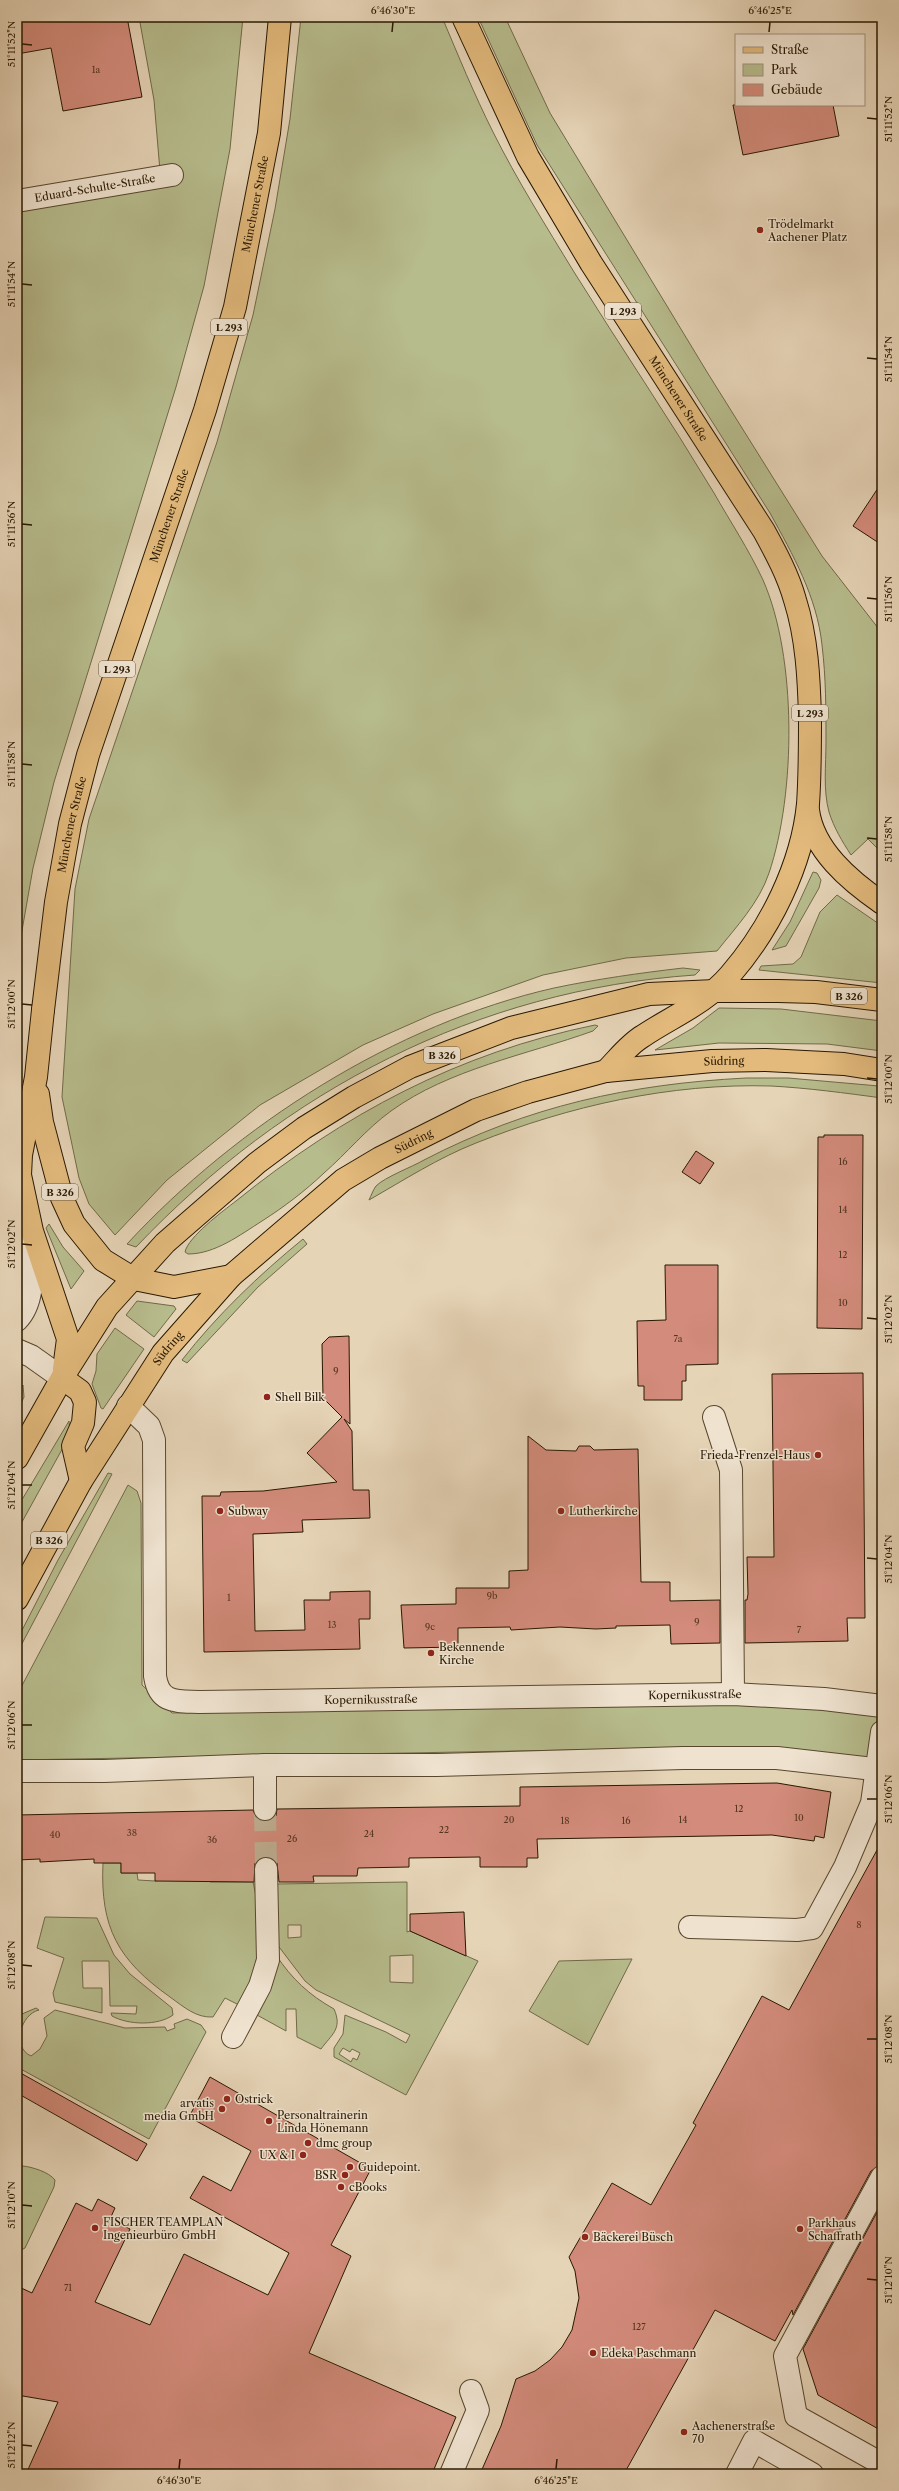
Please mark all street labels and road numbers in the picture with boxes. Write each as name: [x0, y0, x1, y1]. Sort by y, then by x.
street label: Münchener Straße: [239, 154, 271, 254]
street label: Eduard-Schulte-Straße: [33, 171, 156, 205]
road number: L 293: [605, 303, 641, 319]
road number: L 293: [211, 319, 247, 335]
street label: Münchener Straße: [646, 353, 711, 444]
street label: Münchener Straße: [147, 467, 192, 565]
road number: L 293: [99, 661, 135, 677]
road number: L 293: [792, 705, 828, 721]
street label: Münchener Straße: [54, 775, 89, 874]
road number: B 326: [831, 988, 867, 1004]
road number: B 326: [424, 1047, 460, 1063]
street label: Südring: [703, 1053, 744, 1069]
street label: Südring: [392, 1126, 435, 1157]
road number: B 326: [42, 1184, 78, 1200]
street label: Südring: [150, 1328, 186, 1368]
road number: B 326: [31, 1532, 67, 1548]
street label: Kopernikusstraße: [648, 1687, 742, 1702]
street label: Kopernikusstraße: [324, 1692, 418, 1707]

